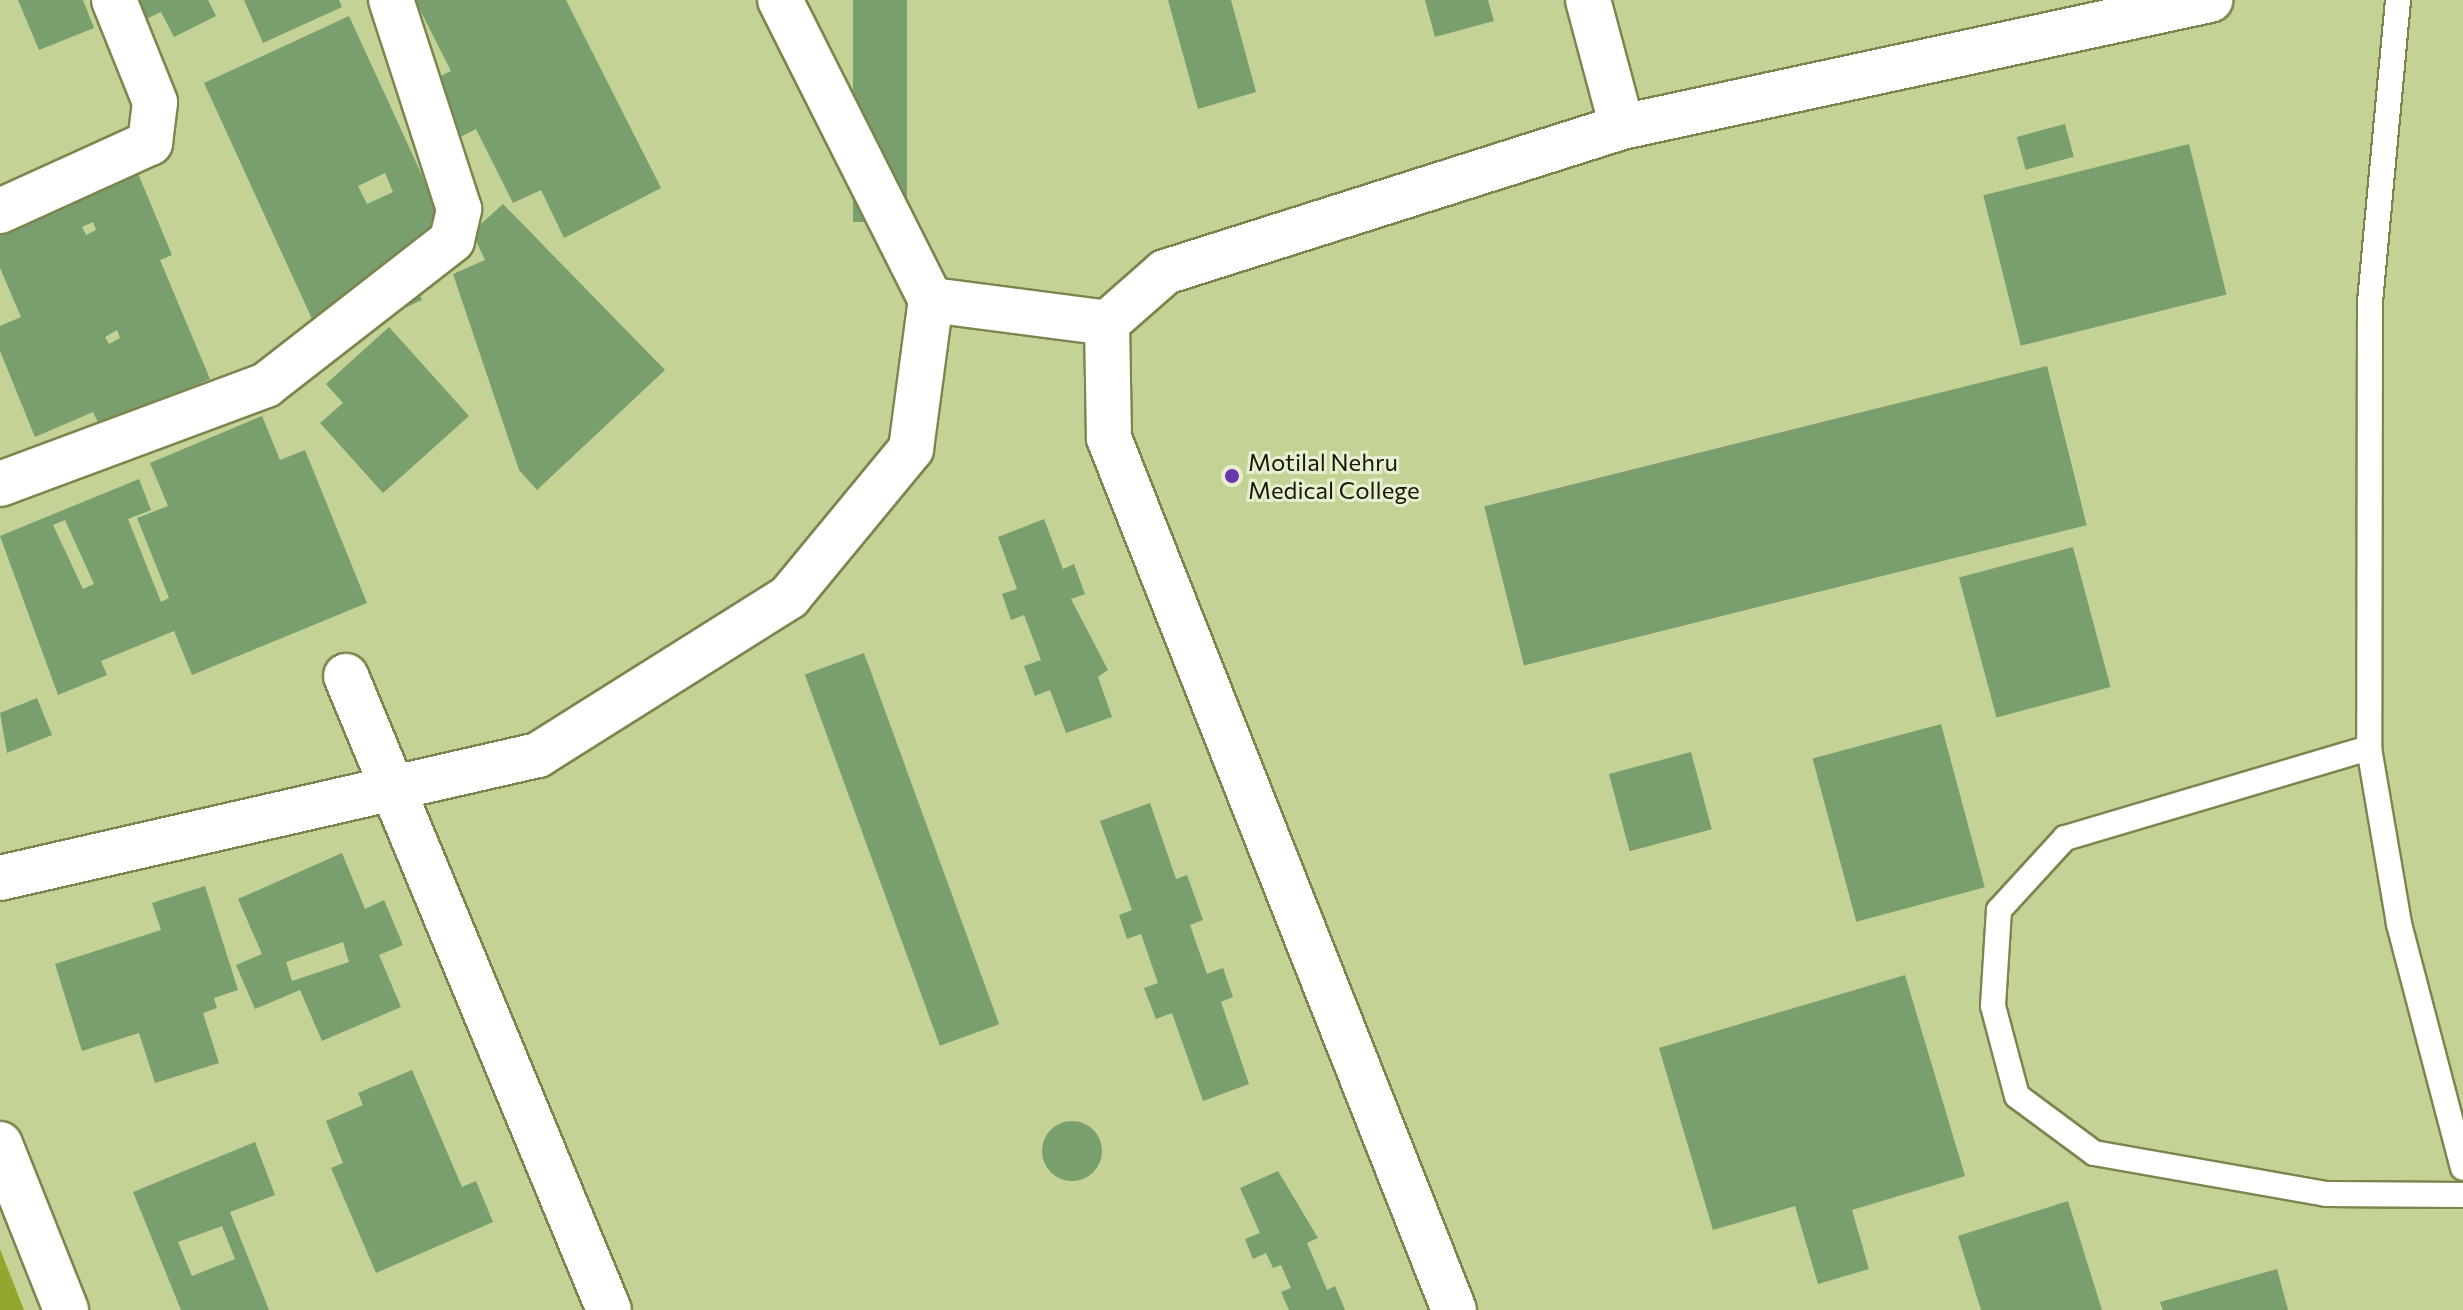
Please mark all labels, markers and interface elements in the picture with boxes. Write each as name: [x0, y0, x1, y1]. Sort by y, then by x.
place label: Motilal Nehru Medical College: [1248, 448, 1420, 504]
marker: Motilal Nehru Medical College: [1223, 467, 1241, 485]

